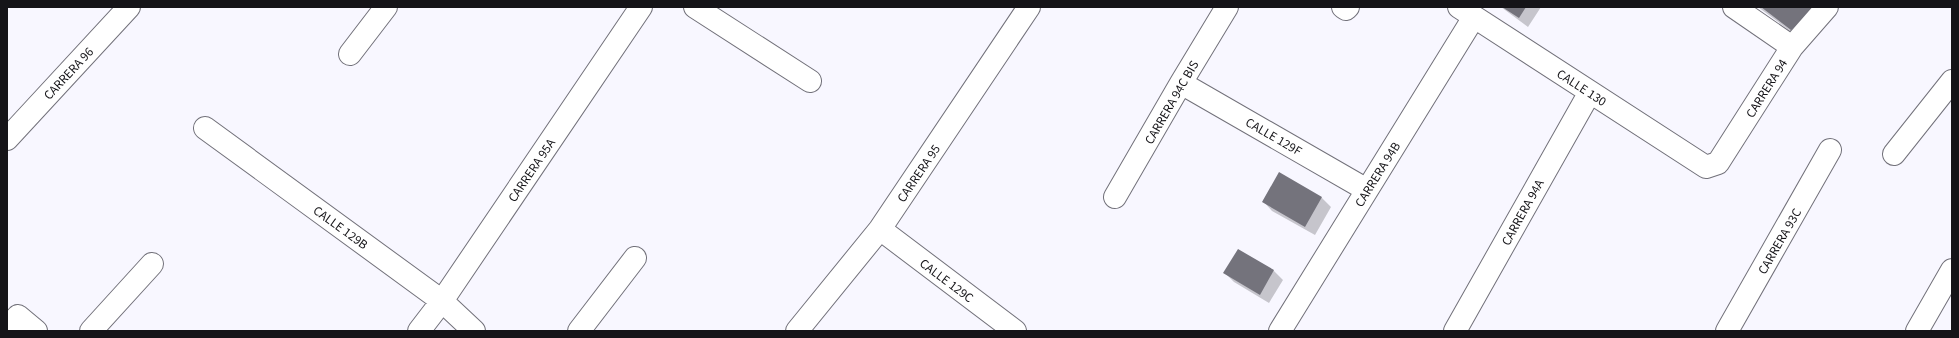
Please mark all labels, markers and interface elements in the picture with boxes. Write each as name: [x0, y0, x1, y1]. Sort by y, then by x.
street label: CARRERA 96: [40, 43, 98, 104]
street label: CARRERA 94: [1742, 55, 1792, 121]
street label: CARRERA 94C BIS: [1141, 57, 1203, 148]
street label: CALLE 130: [1553, 65, 1610, 111]
street label: CALLE 129F: [1242, 113, 1306, 161]
street label: CARRERA 95A: [504, 134, 560, 206]
street label: CARRERA 94B: [1351, 138, 1405, 211]
street label: CARRERA 95: [893, 141, 945, 206]
street label: CARRERA 94A: [1497, 175, 1549, 249]
street label: CALLE 129B: [309, 202, 372, 254]
street label: CARRERA 93C: [1754, 205, 1806, 278]
street label: CALLE 129C: [916, 255, 977, 307]

